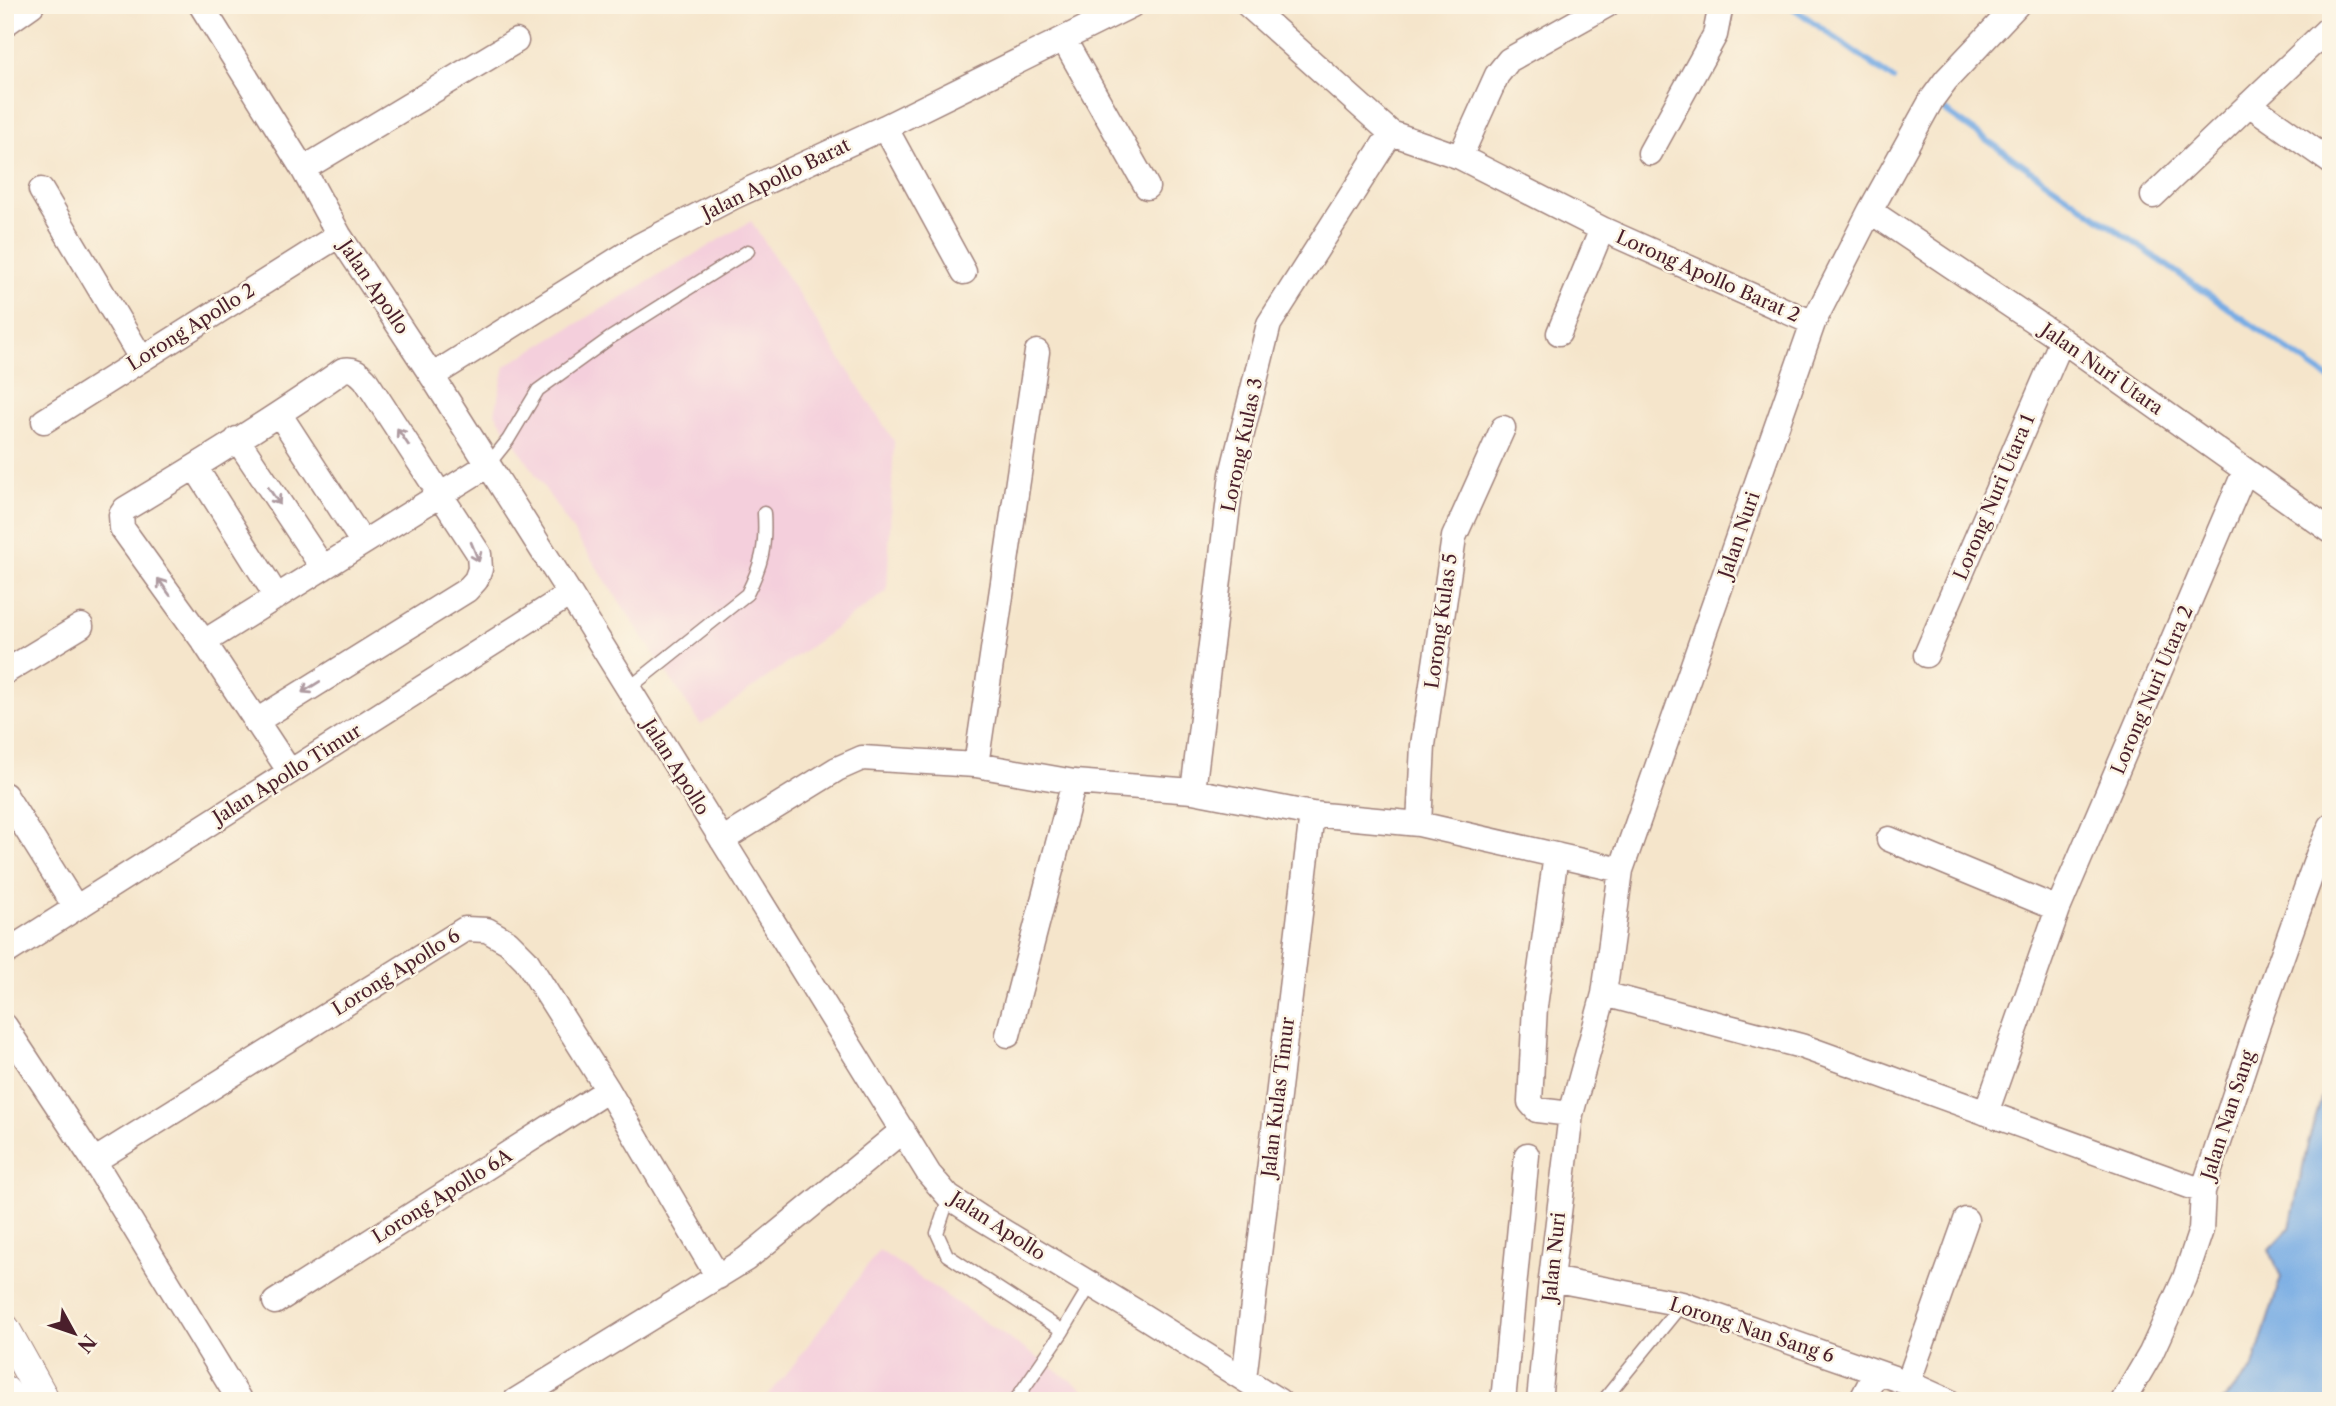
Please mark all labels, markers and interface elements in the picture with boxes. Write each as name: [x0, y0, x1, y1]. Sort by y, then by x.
street label: Jalan Apollo Barat: [696, 133, 854, 226]
street label: Lorong Apollo Barat 2: [1612, 225, 1804, 327]
street label: Jalan Apollo: [332, 233, 414, 338]
street label: Lorong Apollo 2: [123, 279, 259, 375]
street label: Jalan Nuri Utara: [2034, 317, 2167, 420]
street label: Lorong Kulas 3: [1217, 376, 1267, 514]
street label: Lorong Nuri Utara 1: [1949, 411, 2039, 583]
one-way arrow: [396, 427, 410, 447]
one-way arrow: [267, 486, 282, 505]
street label: Jalan Nuri: [1713, 489, 1765, 584]
one-way arrow: [470, 541, 483, 562]
street label: Lorong Kulas 5: [1420, 552, 1462, 690]
one-way arrow: [157, 578, 171, 597]
street label: Lorong Nuri Utara 2: [2106, 602, 2198, 778]
one-way arrow: [301, 681, 321, 695]
street label: Jalan Apollo: [636, 712, 715, 819]
street label: Jalan Apollo Timur: [206, 719, 365, 830]
street label: Lorong Apollo 6: [328, 923, 464, 1021]
street label: Jalan Kulas Timur: [1256, 1016, 1299, 1181]
street label: Jalan Nan Sang: [2195, 1047, 2260, 1185]
street label: Lorong Apollo 6A: [368, 1143, 517, 1248]
street label: Jalan Apollo: [944, 1185, 1050, 1265]
street label: Jalan Nuri: [1538, 1211, 1570, 1306]
street label: Lorong Nan Sang 6: [1667, 1292, 1837, 1368]
north arrow: [38, 1298, 108, 1368]
text: N: [73, 1330, 101, 1357]

